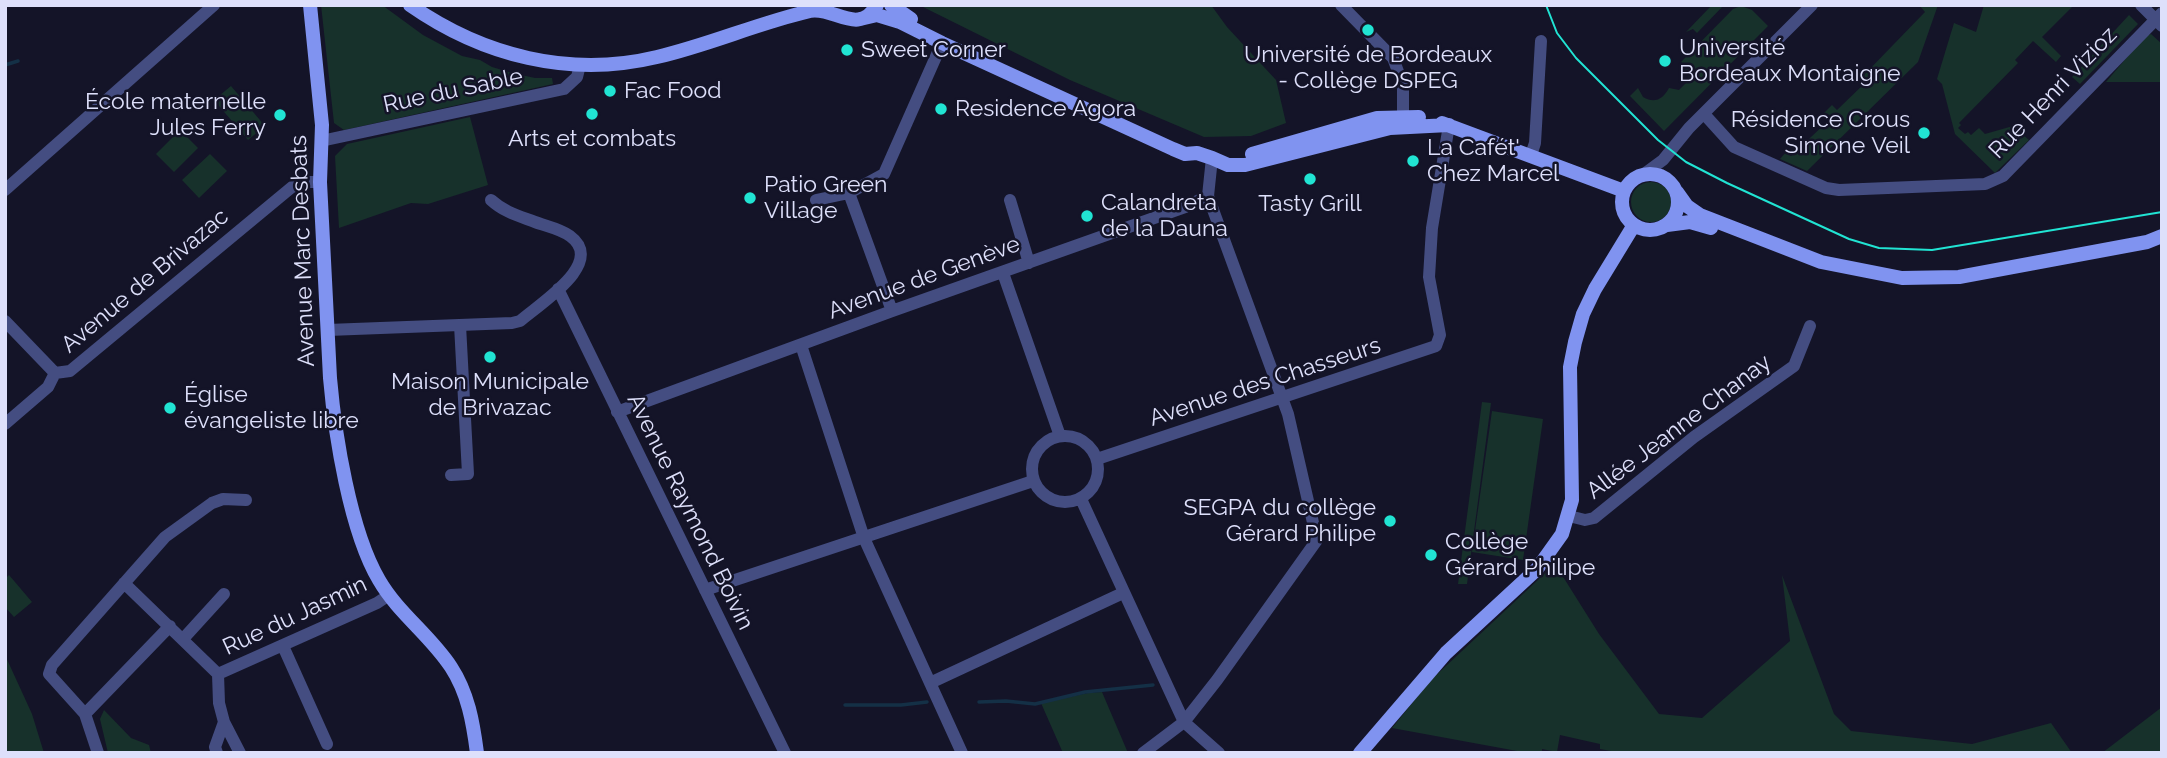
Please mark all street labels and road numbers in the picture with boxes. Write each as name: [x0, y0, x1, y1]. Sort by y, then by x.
street label: Rue Henri Vizioz: [1983, 21, 2123, 165]
street label: Rue du Sable: [381, 63, 525, 119]
street label: Avenue Marc Desbats: [285, 135, 321, 367]
street label: Avenue de Brivazac: [56, 203, 234, 359]
street label: Avenue de Genève: [824, 230, 1024, 326]
street label: Avenue des Chasseurs: [1146, 332, 1384, 432]
street label: Allée Jeanne Chanay: [1581, 349, 1777, 505]
street label: Avenue Raymond Boivin: [621, 389, 759, 635]
street label: Rue du Jasmin: [219, 571, 371, 661]

